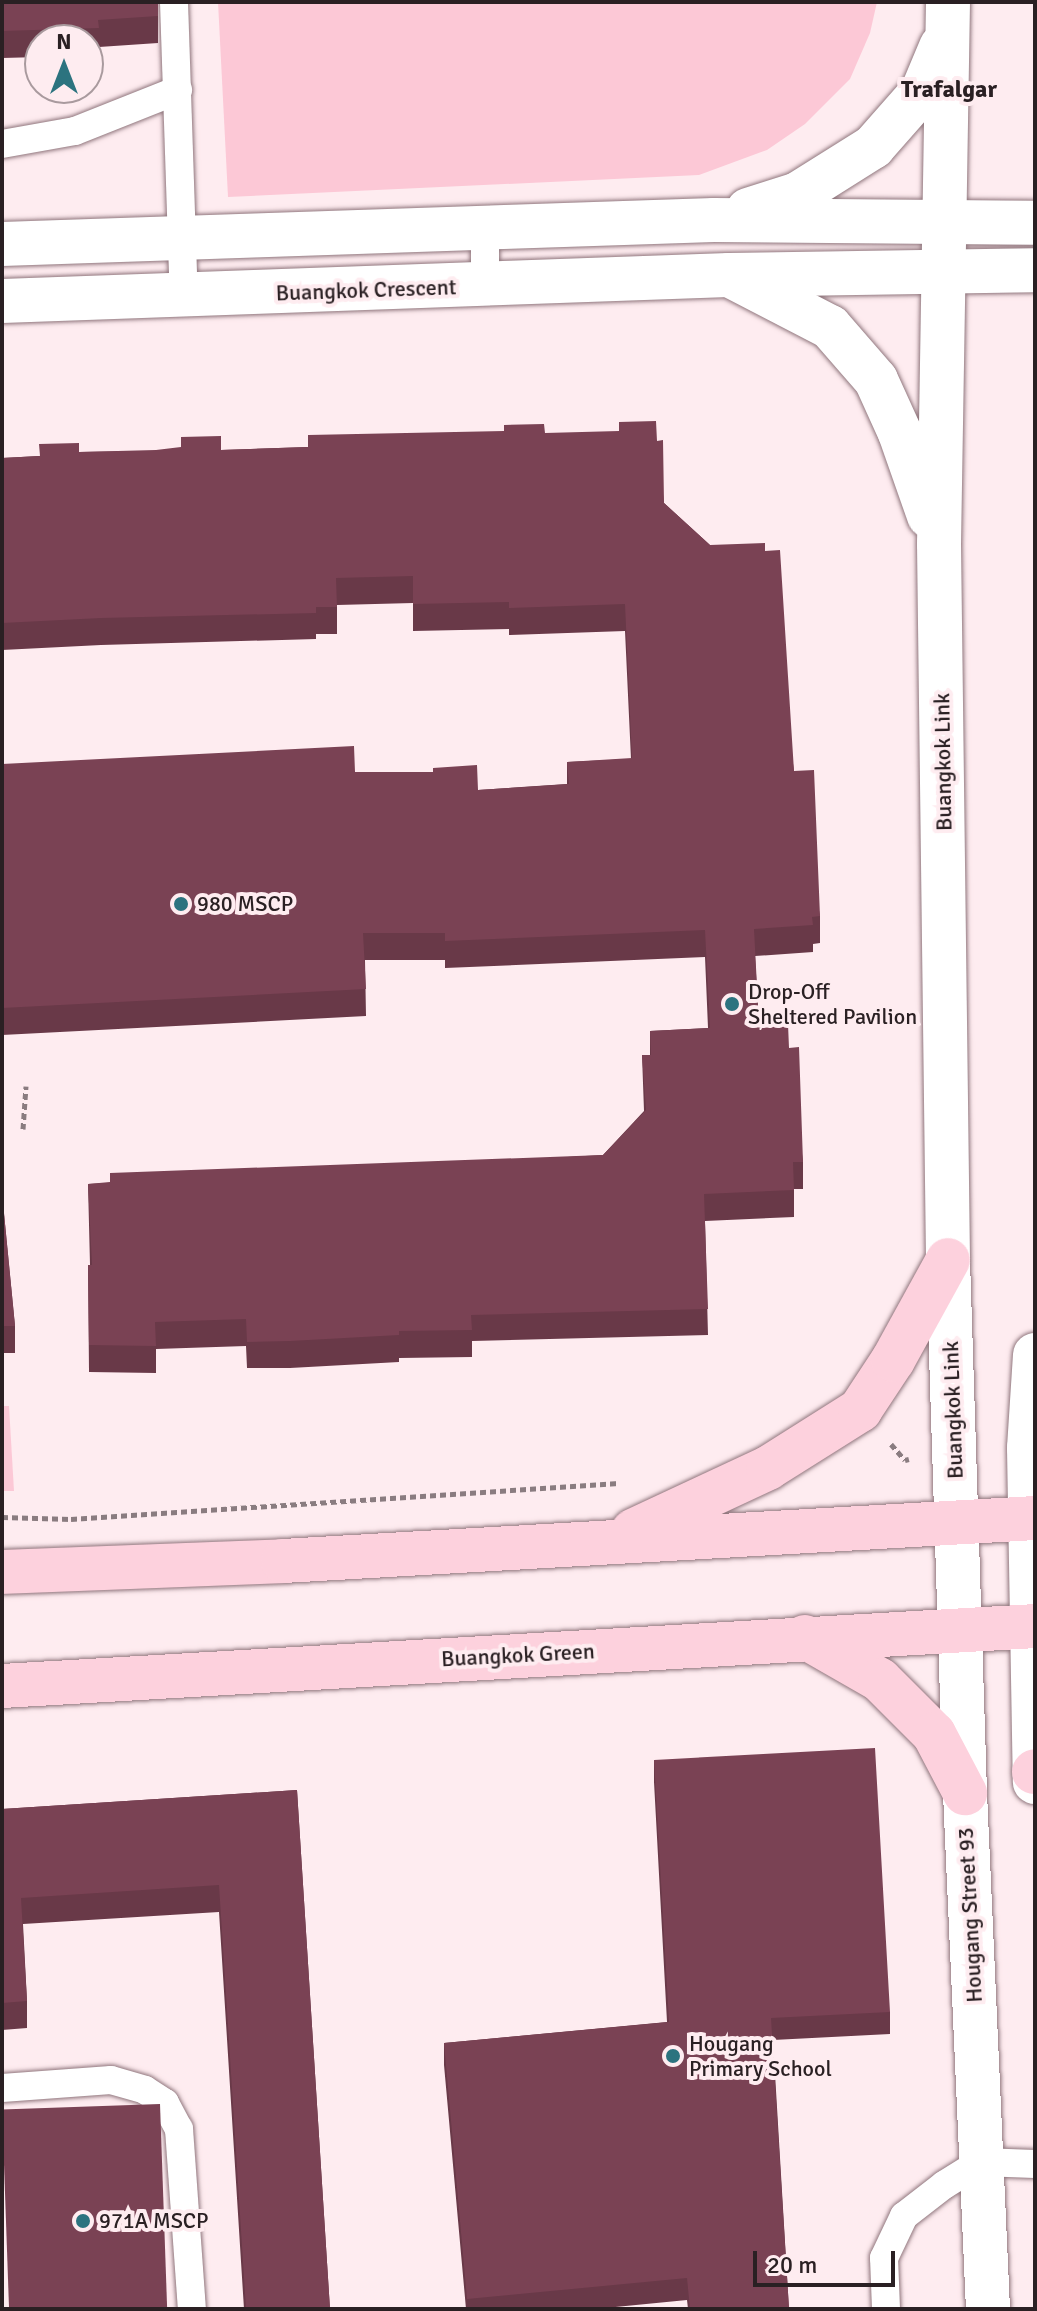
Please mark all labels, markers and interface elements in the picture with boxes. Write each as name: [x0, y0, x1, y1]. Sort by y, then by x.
north arrow: [24, 24, 104, 104]
text: N: [56, 28, 72, 55]
district label: Trafalgar: [901, 76, 997, 104]
street label: Buangkok Crescent: [275, 274, 457, 306]
street label: Buangkok Link: [929, 693, 957, 831]
place label: 980 MSCP: [197, 891, 293, 917]
marker: 980 MSCP: [172, 895, 190, 913]
place label: Drop-Off Sheltered Pavilion: [748, 978, 917, 1030]
marker: Drop-Off Sheltered Pavilion: [723, 995, 741, 1013]
street label: Buangkok Link: [937, 1341, 969, 1479]
street label: Buangkok Green: [440, 1638, 596, 1672]
street label: Hougang Street 93: [952, 1827, 988, 2003]
place label: Hougang Primary School: [689, 2030, 832, 2082]
marker: Hougang Primary School: [664, 2047, 682, 2065]
place label: 971A MSCP: [99, 2208, 209, 2234]
marker: 971A MSCP: [74, 2212, 92, 2230]
scale bar: [757, 2235, 899, 2285]
text: 20 m: [767, 2250, 817, 2280]

